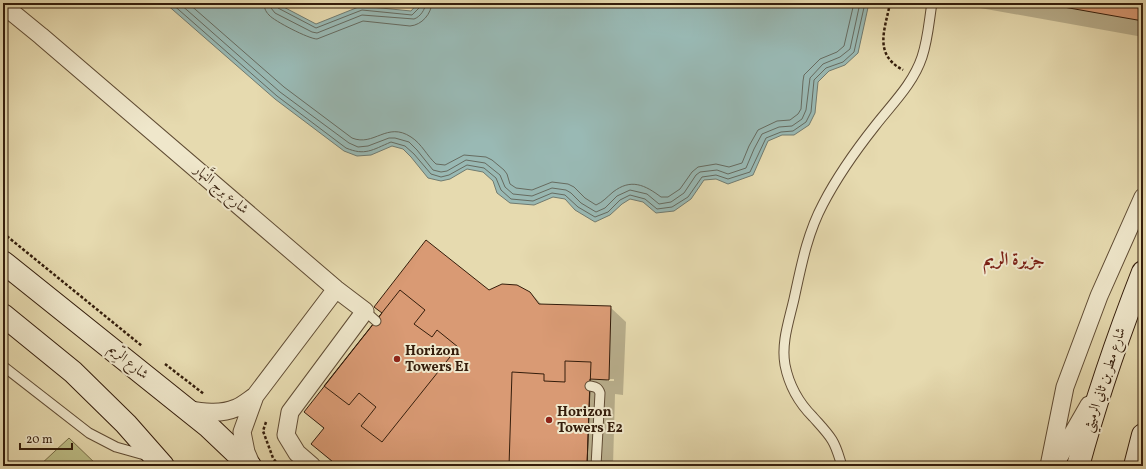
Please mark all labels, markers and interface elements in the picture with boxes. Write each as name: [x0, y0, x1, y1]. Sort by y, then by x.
street label: شارع برج النَّهار: [187, 157, 255, 221]
district label: جزيرة الريم: [983, 248, 1045, 275]
street label: شارع مطر بن ثاني الرميثي: [1079, 325, 1133, 436]
street label: شارع الرِّيم: [103, 338, 153, 386]
place label: Horizon Towers E1: [405, 342, 469, 377]
marker: Horizon Towers E1: [392, 354, 402, 364]
place label: Horizon Towers E2: [557, 403, 623, 438]
marker: Horizon Towers E2: [544, 415, 554, 425]
scale bar: [20, 425, 72, 451]
text: 20 m: [26, 432, 53, 448]

